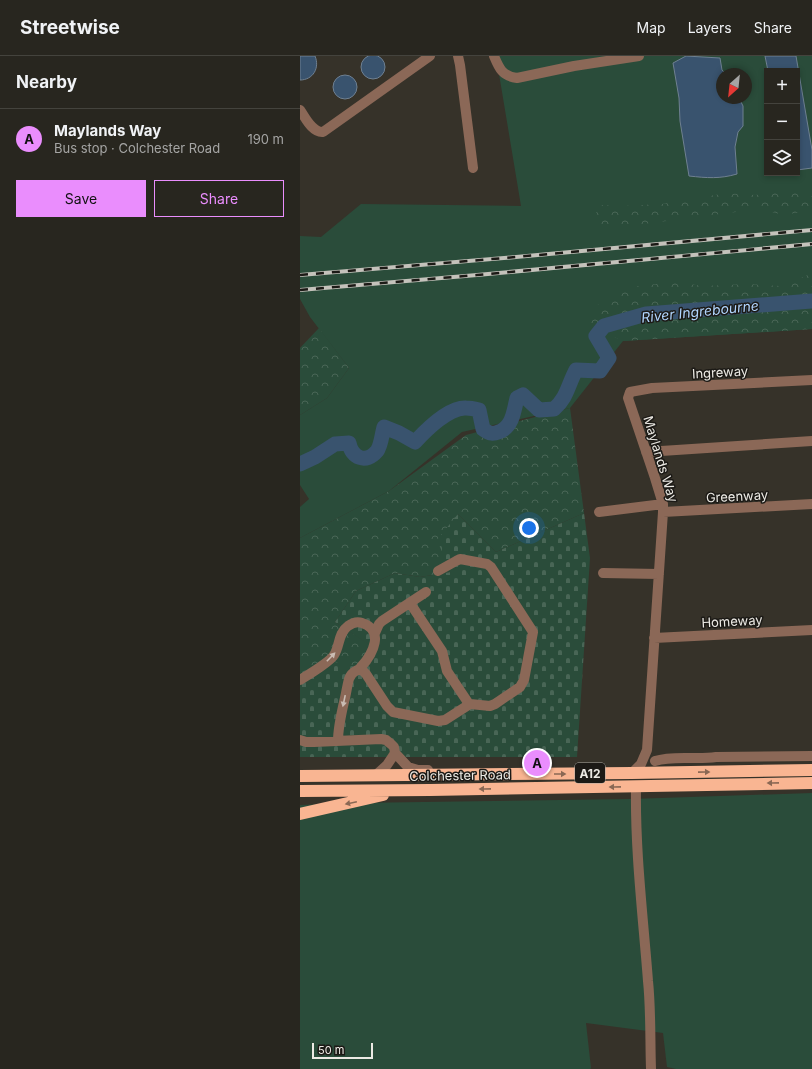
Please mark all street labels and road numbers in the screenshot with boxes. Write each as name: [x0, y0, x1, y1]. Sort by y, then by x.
street label: Ingreway: [692, 363, 748, 381]
street label: Maylands Way: [640, 414, 682, 504]
street label: Greenway: [705, 486, 769, 506]
street label: Homeway: [701, 611, 763, 631]
road number: A12: [575, 763, 605, 783]
street label: Colchester Road: [409, 766, 511, 784]

